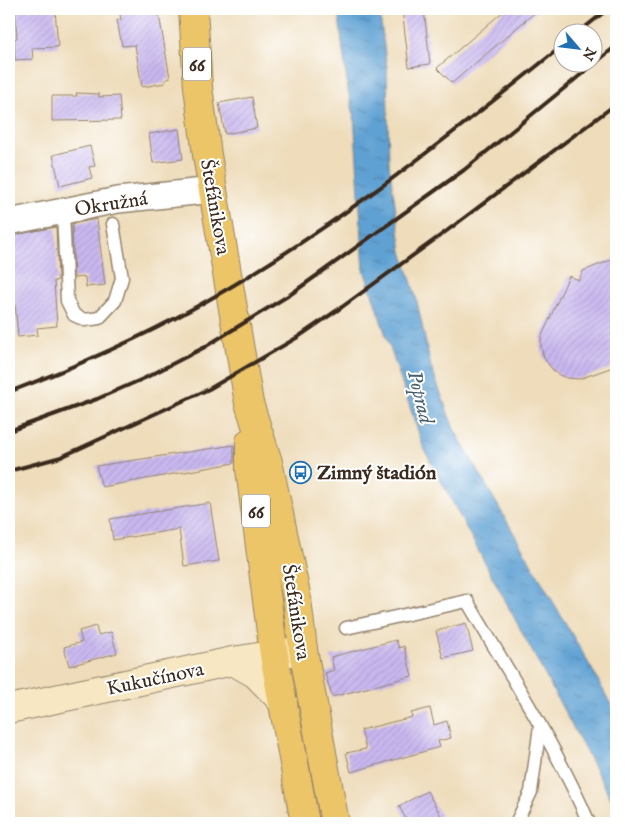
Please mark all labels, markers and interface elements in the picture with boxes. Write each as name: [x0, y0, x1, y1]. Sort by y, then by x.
north arrow: [552, 22, 602, 72]
text: N: [578, 43, 600, 63]
road number: 66: [183, 48, 211, 80]
street label: Štefánikova: [194, 157, 235, 257]
street label: Okružná: [73, 186, 150, 223]
water label: Poprad: [400, 368, 440, 429]
bus stop icon: Zimný štadión: [289, 460, 313, 484]
place label: Zimný štadión: [317, 461, 437, 486]
road number: 66: [242, 494, 270, 528]
street label: Štefánikova: [276, 562, 315, 662]
street label: Kukučínova: [105, 657, 206, 702]

